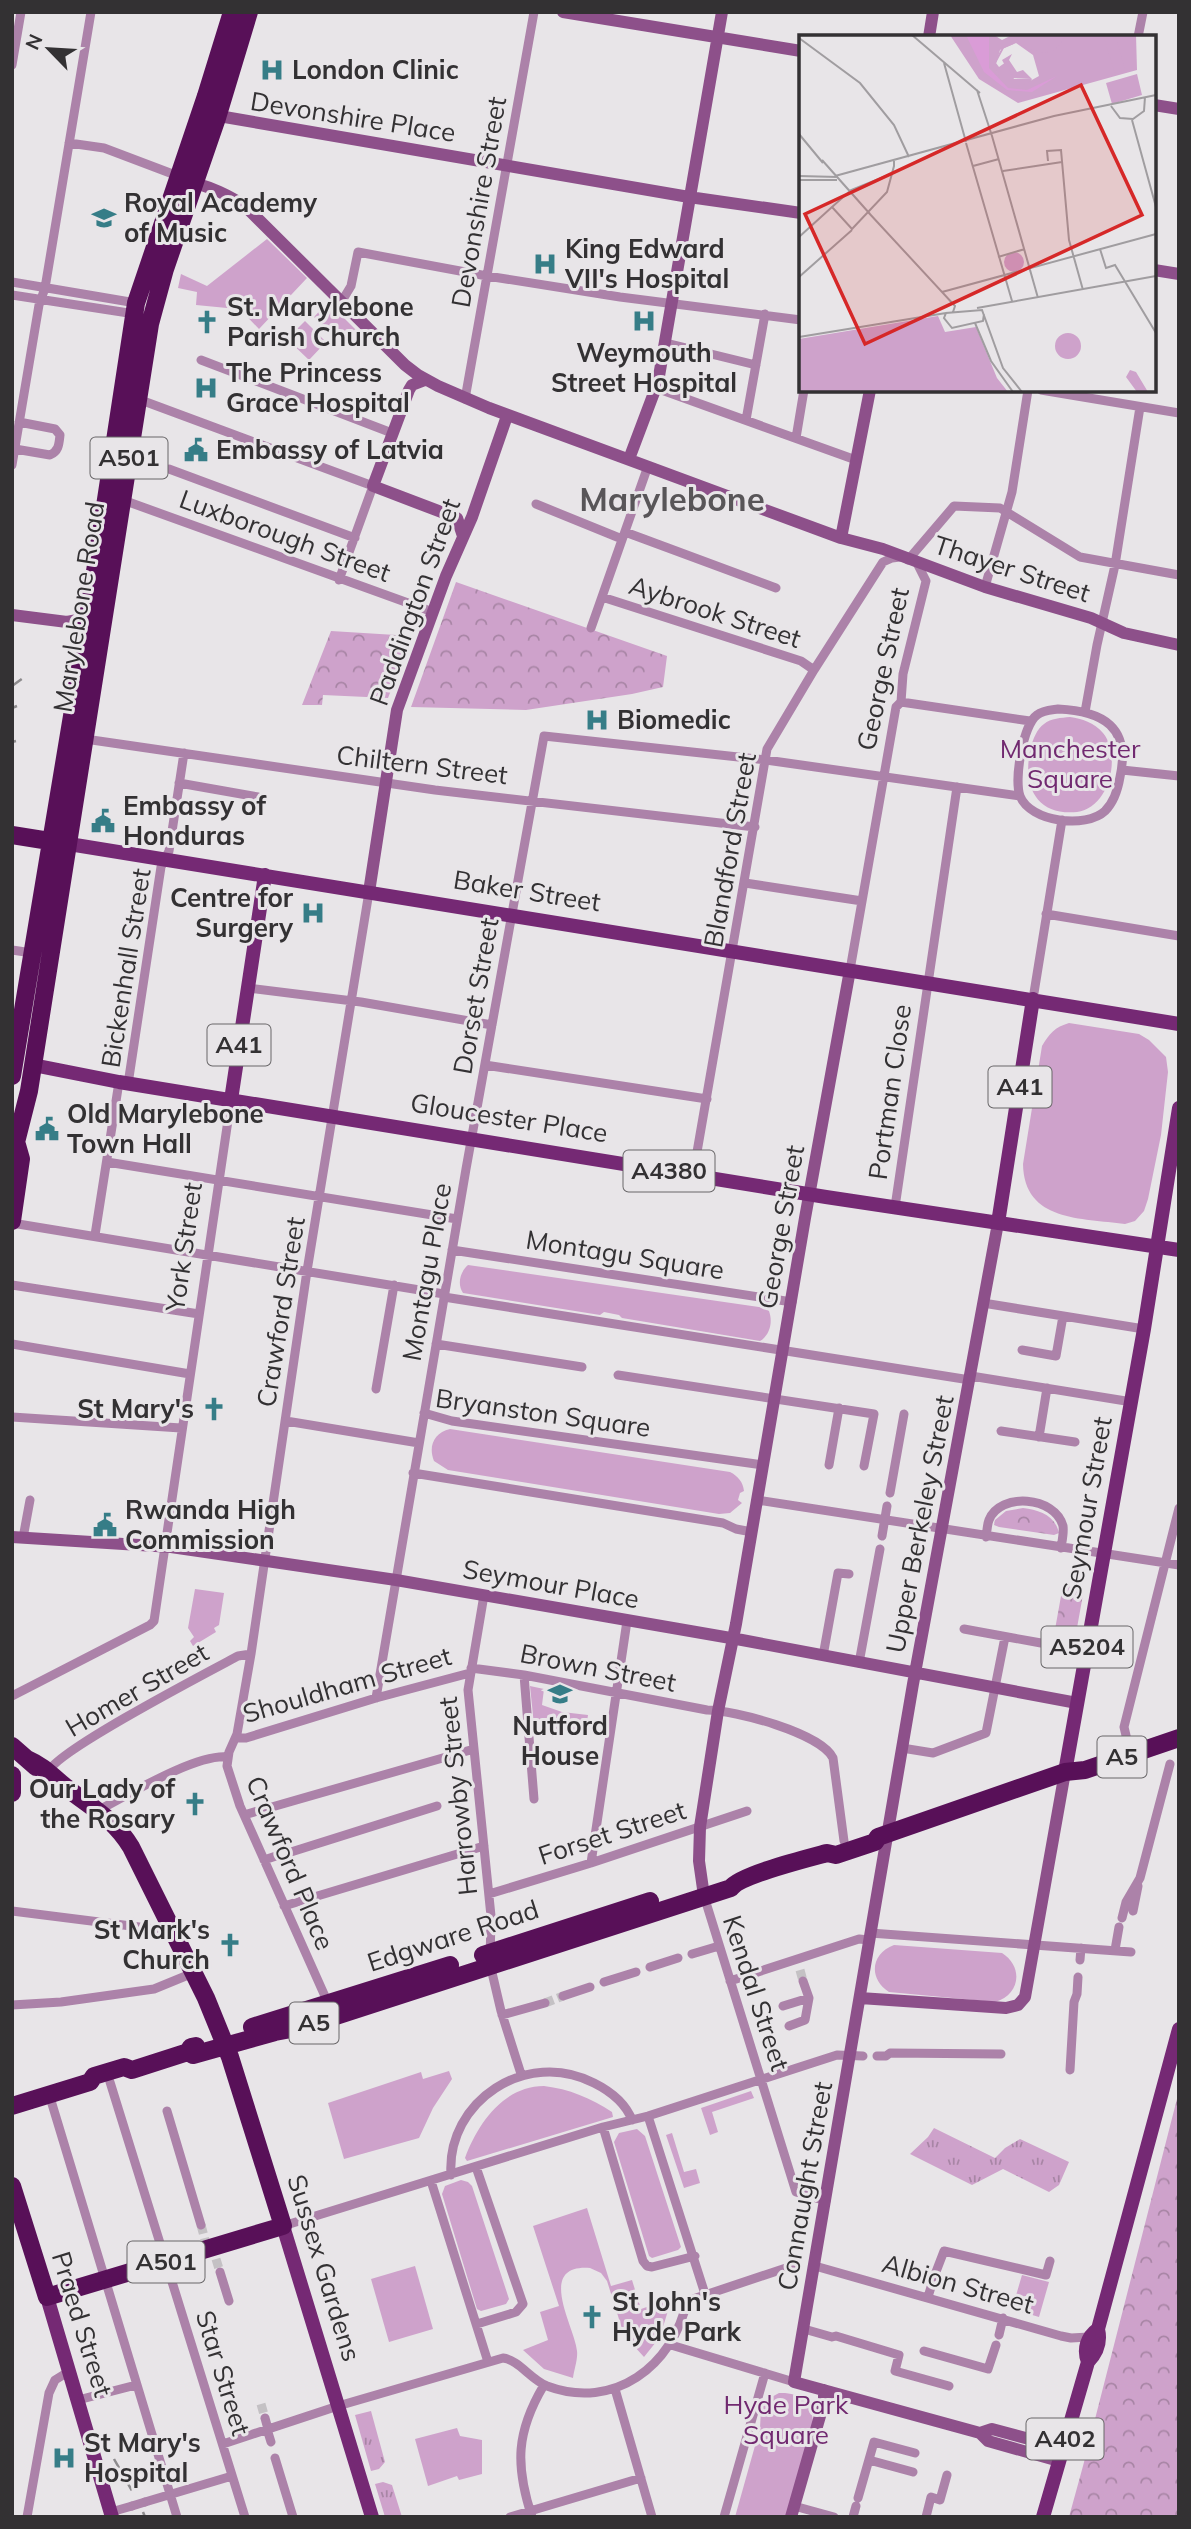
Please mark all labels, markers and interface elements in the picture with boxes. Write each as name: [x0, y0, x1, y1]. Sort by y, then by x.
north arrow: [14, 14, 84, 84]
text: N: [20, 30, 48, 53]
inset map: [799, 35, 1156, 392]
place label: London Clinic: [292, 53, 459, 86]
hospital icon: London Clinic: [258, 56, 286, 84]
street label: Devonshire Place: [248, 84, 458, 149]
street label: Devonshire Street: [444, 94, 513, 310]
place label: Royal Academy of Music: [124, 186, 318, 249]
school or university icon: Royal Academy of Music: [90, 204, 118, 232]
place label: King Edward VII's Hospital: [564, 232, 729, 295]
hospital icon: King Edward VII's Hospital: [531, 250, 559, 278]
place label: St. Marylebone Parish Church: [227, 290, 414, 353]
hospital icon: Weymouth Street Hospital: [630, 307, 658, 335]
church icon: St. Marylebone Parish Church: [193, 308, 221, 336]
place label: Weymouth Street Hospital: [551, 336, 737, 399]
place label: The Princess Grace Hospital: [226, 356, 410, 419]
hospital icon: The Princess Grace Hospital: [192, 374, 220, 402]
place label: Embassy of Latvia: [216, 433, 444, 466]
public building icon: Embassy of Latvia: [182, 436, 210, 464]
road number: A501: [90, 438, 168, 478]
district label: Marylebone: [579, 478, 765, 519]
street label: Luxborough Street: [175, 482, 395, 589]
street label: Paddington Street: [362, 494, 467, 710]
street label: Marylebone Road: [46, 499, 111, 715]
street label: Thayer Street: [930, 528, 1094, 609]
street label: Aybrook Street: [625, 568, 805, 655]
street label: George Street: [849, 584, 916, 753]
place label: Biomedic: [617, 703, 731, 736]
hospital icon: Biomedic: [583, 706, 611, 734]
park label: Manchester Square: [1000, 732, 1141, 795]
street label: Chiltern Street: [335, 738, 509, 791]
street label: Blandford Street: [696, 750, 763, 950]
place label: Embassy of Honduras: [123, 789, 266, 852]
public building icon: Embassy of Honduras: [89, 807, 117, 835]
street label: Baker Street: [451, 863, 603, 918]
street label: Bickenhall Street: [93, 866, 158, 1070]
place label: Centre for Surgery: [170, 881, 294, 944]
hospital icon: Centre for Surgery: [299, 899, 327, 927]
street label: Dorset Street: [446, 915, 506, 1077]
street label: Portman Close: [861, 1002, 918, 1182]
road number: A41: [208, 1024, 270, 1065]
road number: A41: [988, 1066, 1052, 1107]
street label: Gloucester Place: [408, 1086, 610, 1149]
place label: Old Marylebone Town Hall: [67, 1097, 264, 1160]
public building icon: Old Marylebone Town Hall: [33, 1115, 61, 1143]
street label: George Street: [750, 1142, 811, 1311]
road number: A4380: [624, 1150, 714, 1191]
street label: York Street: [158, 1180, 209, 1315]
street label: Montagu Place: [395, 1180, 458, 1363]
street label: Crawford Street: [249, 1214, 312, 1409]
street label: Montagu Square: [524, 1223, 727, 1286]
street label: Bryanston Square: [433, 1381, 653, 1444]
place label: St Mary's: [77, 1392, 194, 1425]
street label: Upper Berkeley Street: [878, 1392, 961, 1655]
church icon: St Mary's: [200, 1395, 228, 1423]
street label: Seymour Street: [1054, 1414, 1119, 1602]
place label: Rwanda High Commission: [125, 1493, 296, 1556]
public building icon: Rwanda High Commission: [91, 1511, 119, 1539]
street label: Seymour Place: [460, 1552, 642, 1615]
road number: A5204: [1042, 1626, 1132, 1667]
street label: Homer Street: [59, 1635, 214, 1744]
street label: Brown Street: [517, 1636, 679, 1699]
street label: Shouldham Street: [239, 1639, 455, 1730]
school or university icon: Nutford House: [546, 1680, 574, 1708]
street label: Harrowby Street: [431, 1695, 484, 1897]
place label: Nutford House: [512, 1709, 608, 1772]
road number: A5: [1098, 1736, 1146, 1778]
street label: Crawford Place: [239, 1771, 342, 1955]
place label: Our Lady of the Rosary: [29, 1772, 176, 1835]
church icon: Our Lady of the Rosary: [181, 1790, 209, 1818]
street label: Forset Street: [534, 1793, 690, 1872]
street label: Edgware Road: [363, 1892, 543, 1979]
street label: Kendal Street: [716, 1911, 797, 2075]
place label: St Mark's Church: [94, 1913, 210, 1976]
church icon: St Mark's Church: [216, 1931, 244, 1959]
road number: A5: [290, 2002, 338, 2044]
street label: Connaught Street: [770, 2079, 839, 2293]
street label: Sussex Gardens: [280, 2171, 369, 2365]
road number: A501: [128, 2242, 204, 2283]
street label: Albion Street: [879, 2246, 1038, 2321]
street label: Praed Street: [45, 2247, 120, 2400]
place label: St John's Hyde Park: [612, 2285, 742, 2348]
church icon: St John's Hyde Park: [578, 2303, 606, 2331]
street label: Star Street: [189, 2306, 258, 2439]
park label: Hyde Park Square: [724, 2388, 849, 2451]
road number: A402: [1026, 2418, 1104, 2460]
place label: St Mary's Hospital: [84, 2426, 201, 2489]
hospital icon: St Mary's Hospital: [50, 2444, 78, 2472]

